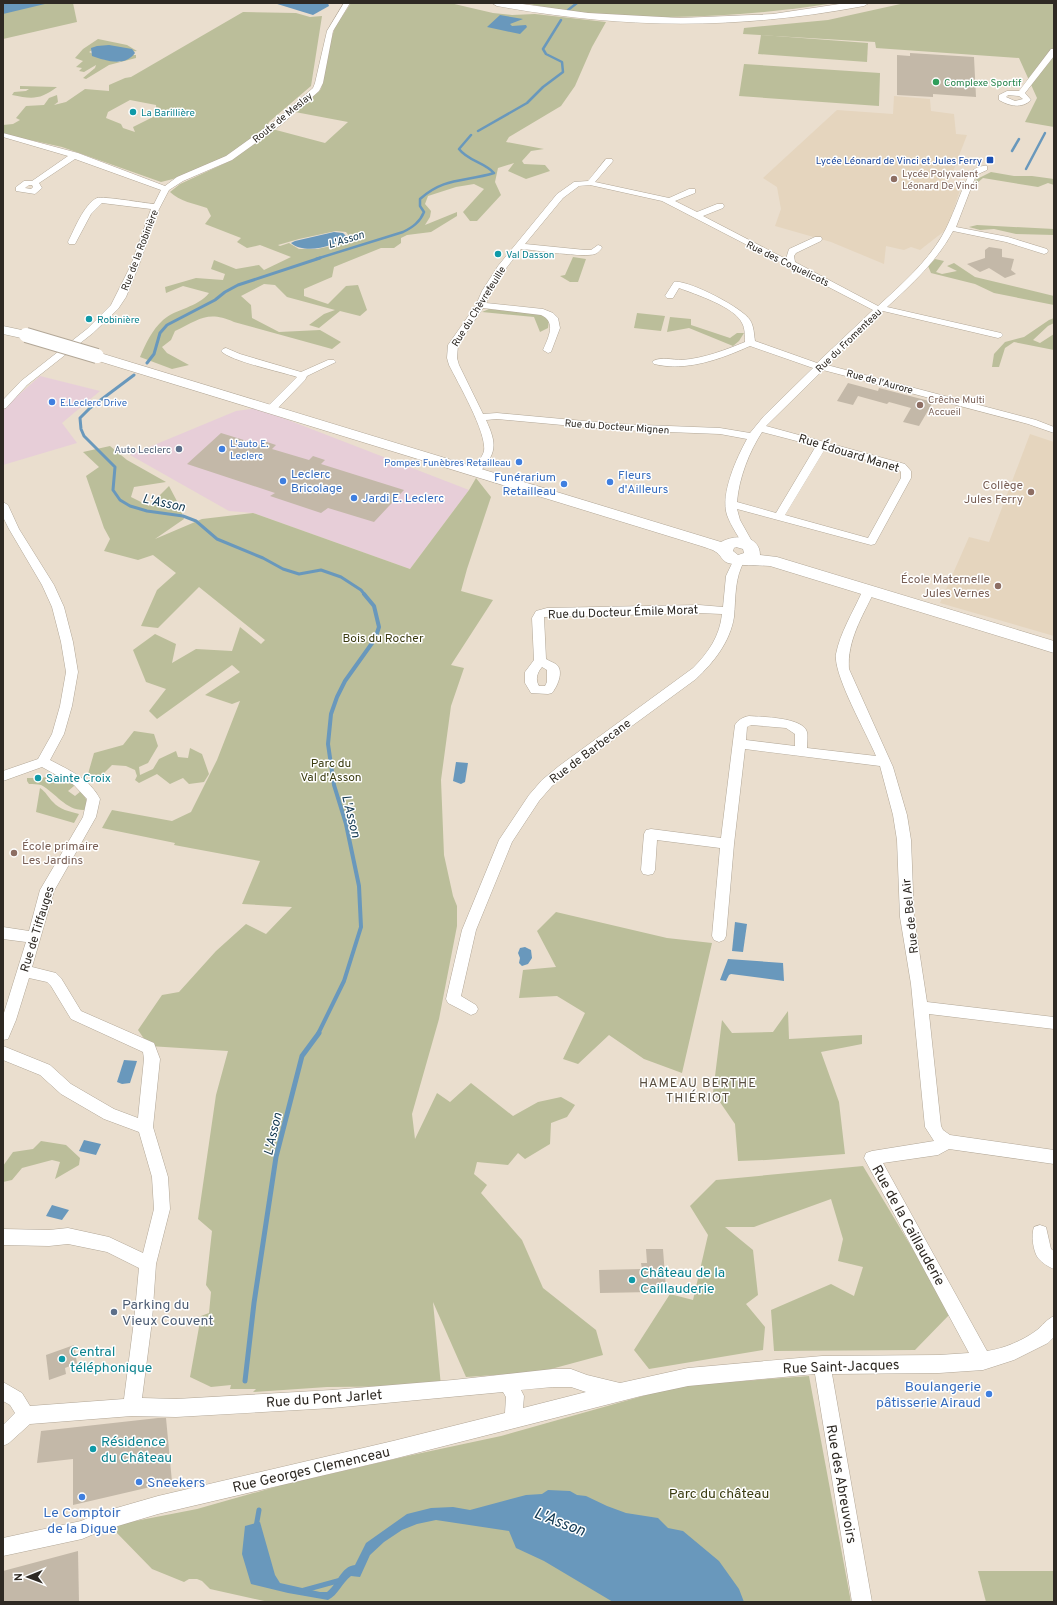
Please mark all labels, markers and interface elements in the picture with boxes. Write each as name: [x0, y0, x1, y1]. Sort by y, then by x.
marker: Complexe Sportif: [931, 77, 941, 87]
place label: Complexe Sportif: [944, 77, 1022, 90]
street label: Route de Meslay: [250, 90, 316, 146]
marker: La Barillière: [128, 107, 138, 117]
place label: La Barillière: [141, 107, 195, 120]
place label: Lycée Léonard de Vinci et Jules Ferry: [816, 155, 982, 168]
marker: Lycée Léonard de Vinci et Jules Ferry: [985, 155, 995, 165]
place label: Lycée Polyvalent Léonard De Vinci: [902, 168, 978, 193]
marker: Lycée Polyvalent Léonard De Vinci: [889, 174, 899, 184]
street label: Rue de la Robinière: [119, 208, 162, 293]
water label: L'Asson: [327, 228, 366, 252]
street label: Rue des Coquelicots: [744, 239, 831, 290]
marker: Val Dasson: [493, 249, 503, 259]
place label: Val Dasson: [506, 249, 554, 262]
street label: Rue du Chèvrefeuille: [449, 264, 509, 349]
street label: Rue du Fromenteau: [813, 306, 885, 376]
marker: Robinière: [84, 314, 94, 324]
place label: Robinière: [97, 314, 140, 327]
street label: Rue de l'Aurore: [845, 367, 914, 398]
place label: Crêche Multi Accueil: [928, 394, 985, 419]
marker: E.Leclerc Drive: [47, 397, 57, 407]
place label: E.Leclerc Drive: [60, 397, 127, 410]
marker: Crêche Multi Accueil: [915, 400, 925, 410]
street label: Rue du Docteur Mignen: [564, 417, 670, 438]
street label: Rue Édouard Manet: [796, 431, 901, 477]
place label: L'auto E. Leclerc: [230, 438, 268, 463]
place label: Auto Leclerc: [114, 444, 171, 457]
marker: Auto Leclerc: [174, 444, 184, 454]
marker: L'auto E. Leclerc: [217, 444, 227, 454]
place label: Pompes Funèbres Retailleau: [384, 457, 511, 470]
marker: Pompes Funèbres Retailleau: [514, 457, 524, 467]
place label: Leclerc Bricolage: [291, 467, 342, 497]
place label: Fleurs d'Ailleurs: [618, 468, 668, 498]
place label: Funérarium Retailleau: [494, 470, 556, 500]
marker: Leclerc Bricolage: [278, 476, 288, 486]
marker: Fleurs d'Ailleurs: [605, 477, 615, 487]
place label: Collège Jules Ferry: [964, 478, 1023, 508]
marker: Funérarium Retailleau: [559, 479, 569, 489]
marker: Collège Jules Ferry: [1026, 487, 1036, 497]
place label: Jardi E. Leclerc: [362, 491, 444, 507]
water label: L'Asson: [141, 492, 187, 516]
marker: Jardi E. Leclerc: [349, 493, 359, 503]
place label: École Maternelle Jules Vernes: [901, 572, 990, 602]
marker: École Maternelle Jules Vernes: [993, 581, 1003, 591]
street label: Rue du Docteur Émile Morat: [548, 602, 698, 624]
park label: Bois du Rocher: [342, 631, 424, 647]
street label: Rue de Barbecane: [547, 716, 635, 788]
park label: Parc du Val d'Asson: [300, 756, 362, 786]
place label: Sainte Croix: [46, 771, 111, 787]
marker: Sainte Croix: [33, 773, 43, 783]
water label: L'Asson: [337, 793, 363, 840]
place label: École primaire Les Jardins: [22, 839, 99, 869]
marker: École primaire Les Jardins: [9, 848, 19, 858]
street label: Rue de Bel Air: [899, 877, 923, 954]
street label: Rue de Tiffauges: [17, 884, 59, 974]
district label: HAMEAU BERTHE THIÉRIOT: [639, 1076, 757, 1107]
water label: L'Asson: [261, 1111, 287, 1157]
street label: Rue de la Caillauderie: [867, 1162, 948, 1289]
place label: Château de la Caillauderie: [640, 1265, 725, 1298]
marker: Château de la Caillauderie: [627, 1275, 637, 1285]
place label: Parking du Vieux Couvent: [122, 1297, 213, 1330]
marker: Parking du Vieux Couvent: [109, 1307, 119, 1317]
place label: Central téléphonique: [70, 1344, 152, 1377]
marker: Central téléphonique: [57, 1354, 67, 1364]
street label: Rue Saint-Jacques: [782, 1357, 900, 1378]
place label: Boulangerie pâtisserie Airaud: [876, 1379, 981, 1412]
street label: Rue du Pont Jarlet: [265, 1387, 383, 1412]
marker: Boulangerie pâtisserie Airaud: [984, 1389, 994, 1399]
street label: Rue des Abreuvoirs: [822, 1423, 859, 1545]
place label: Résidence du Château: [101, 1434, 172, 1467]
marker: Résidence du Château: [88, 1444, 98, 1454]
street label: Rue Georges Clemenceau: [231, 1444, 392, 1497]
place label: Sneekers: [147, 1475, 205, 1492]
marker: Sneekers: [134, 1477, 144, 1487]
park label: Parc du château: [669, 1486, 769, 1503]
marker: Le Comptoir de la Digue: [77, 1492, 87, 1502]
water label: L'Asson: [531, 1504, 588, 1542]
place label: Le Comptoir de la Digue: [43, 1505, 121, 1538]
north arrow: [8, 1557, 48, 1597]
text: N: [12, 1573, 26, 1581]

